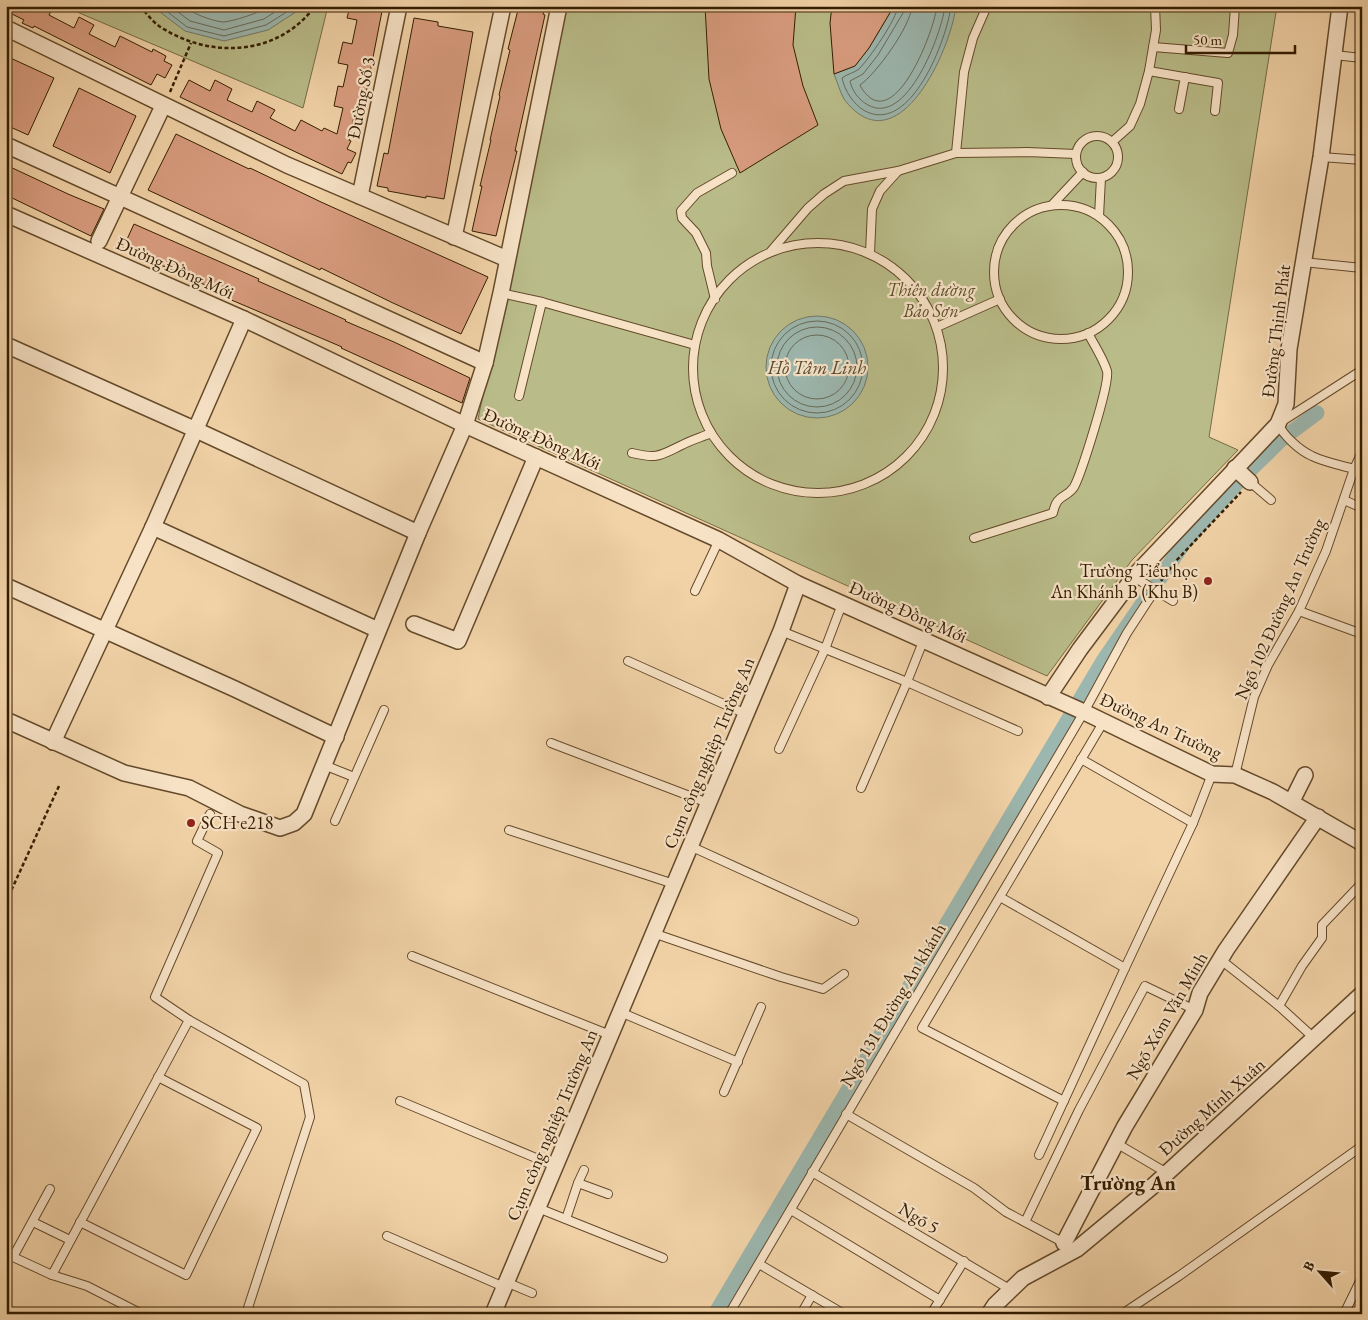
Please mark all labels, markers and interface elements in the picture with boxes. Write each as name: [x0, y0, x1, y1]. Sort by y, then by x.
scale bar: [1186, 22, 1294, 54]
text: 50 m: [1193, 30, 1222, 49]
street label: Đường Số 3: [341, 55, 380, 141]
street label: Đường Đồng Mới: [113, 231, 238, 304]
street label: Đường Thịnh Phát: [1256, 263, 1295, 399]
park label: Thiên đường Bảo Sơn: [887, 278, 975, 322]
water label: Hồ Tâm Linh: [767, 355, 866, 380]
street label: Đường Đồng Mới: [480, 402, 605, 475]
street label: Ngõ 102 Đường An Trường: [1229, 514, 1330, 703]
place label: Trường Tiểu học An Khánh B (Khu B): [1050, 559, 1198, 603]
street label: Đường Đồng Mới: [846, 575, 971, 648]
marker: Trường Tiểu học An Khánh B (Khu B): [1202, 575, 1214, 587]
street label: Cụm công nghiệp Trường An: [658, 653, 760, 852]
street label: Đường An Trường: [1096, 687, 1226, 764]
place label: SCH e218: [201, 811, 273, 834]
marker: SCH e218: [185, 817, 197, 829]
street label: Ngõ 131 Đường An khánh: [835, 919, 951, 1091]
street label: Ngõ Xóm Văn Minh: [1121, 948, 1212, 1084]
street label: Cụm công nghiệp Trường An: [501, 1025, 603, 1224]
street label: Đường Minh Xuân: [1154, 1052, 1270, 1161]
district label: Trường An: [1080, 1170, 1176, 1196]
street label: Ngõ 5: [895, 1197, 944, 1239]
north arrow: [1296, 1248, 1346, 1298]
text: B: [1298, 1258, 1319, 1274]

